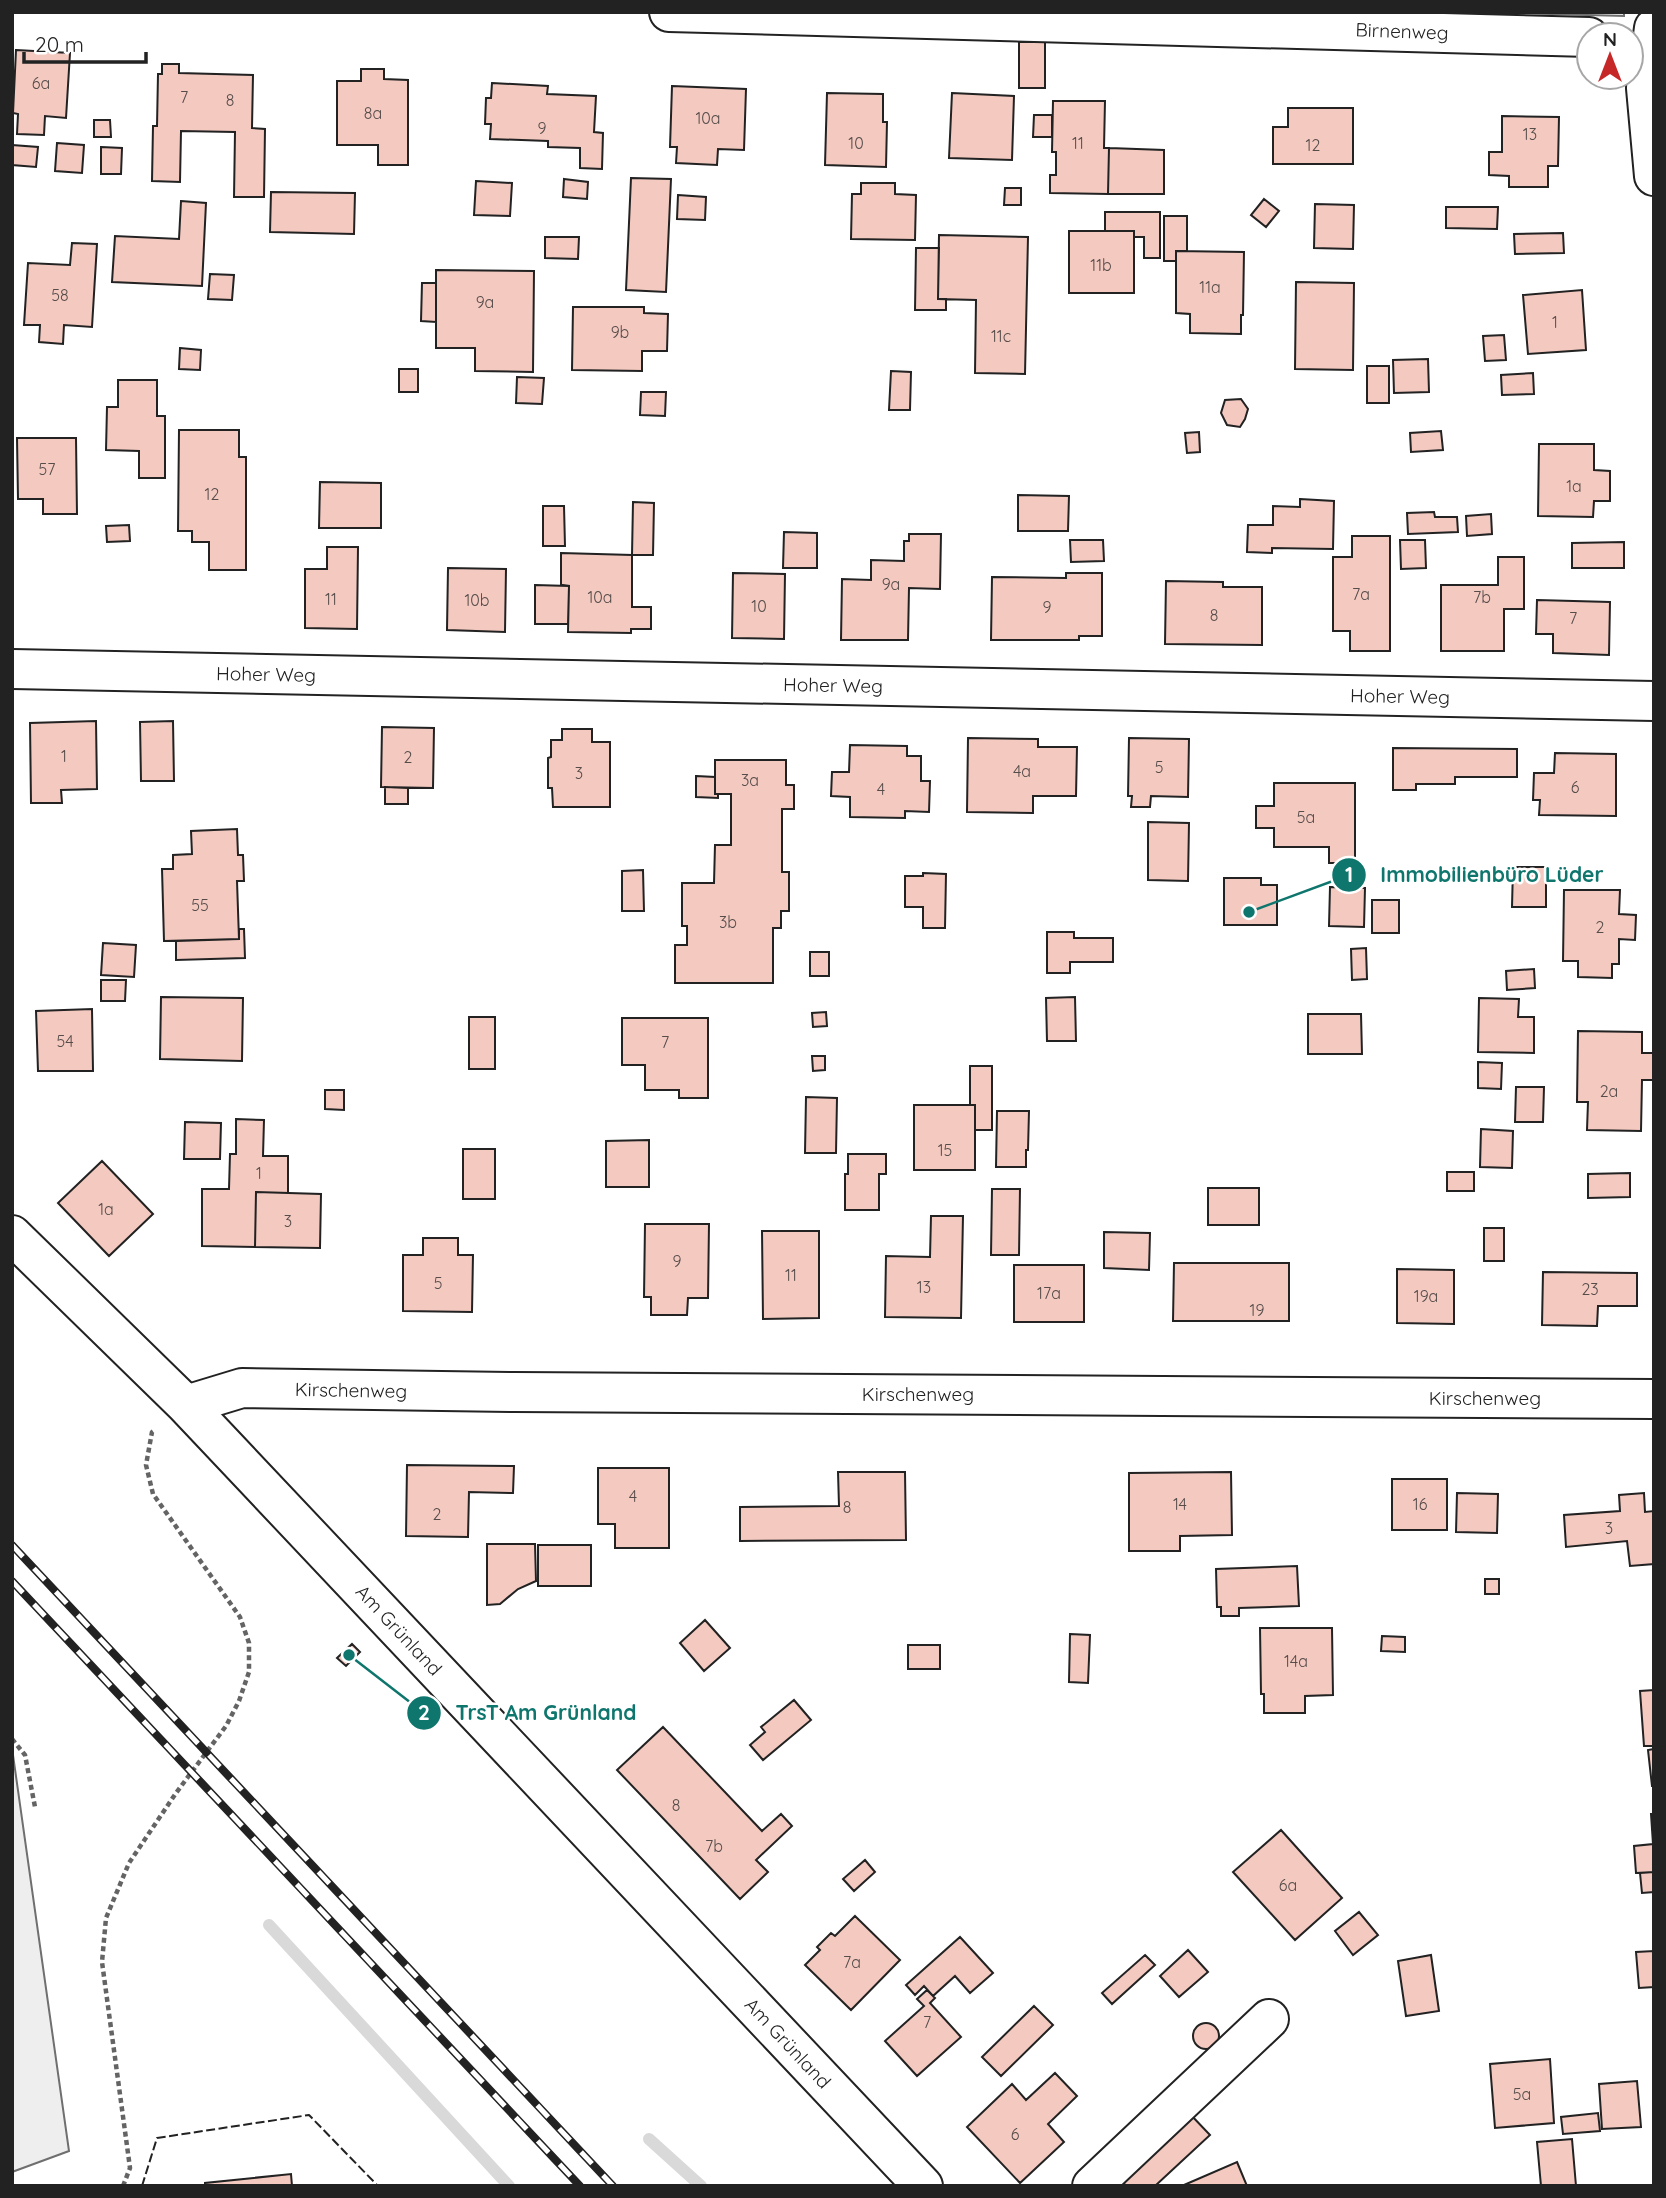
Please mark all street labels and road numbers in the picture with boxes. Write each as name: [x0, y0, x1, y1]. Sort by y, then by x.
street label: Birnenweg: [1355, 17, 1449, 45]
street label: Hoher Weg: [216, 661, 316, 687]
street label: Hoher Weg: [783, 672, 883, 698]
street label: Hoher Weg: [1350, 683, 1450, 709]
street label: Kirschenweg: [295, 1377, 407, 1403]
street label: Kirschenweg: [862, 1382, 974, 1406]
street label: Kirschenweg: [1429, 1386, 1541, 1410]
street label: Am Grünland: [351, 1580, 447, 1680]
street label: Am Grünland: [740, 1993, 836, 2093]

